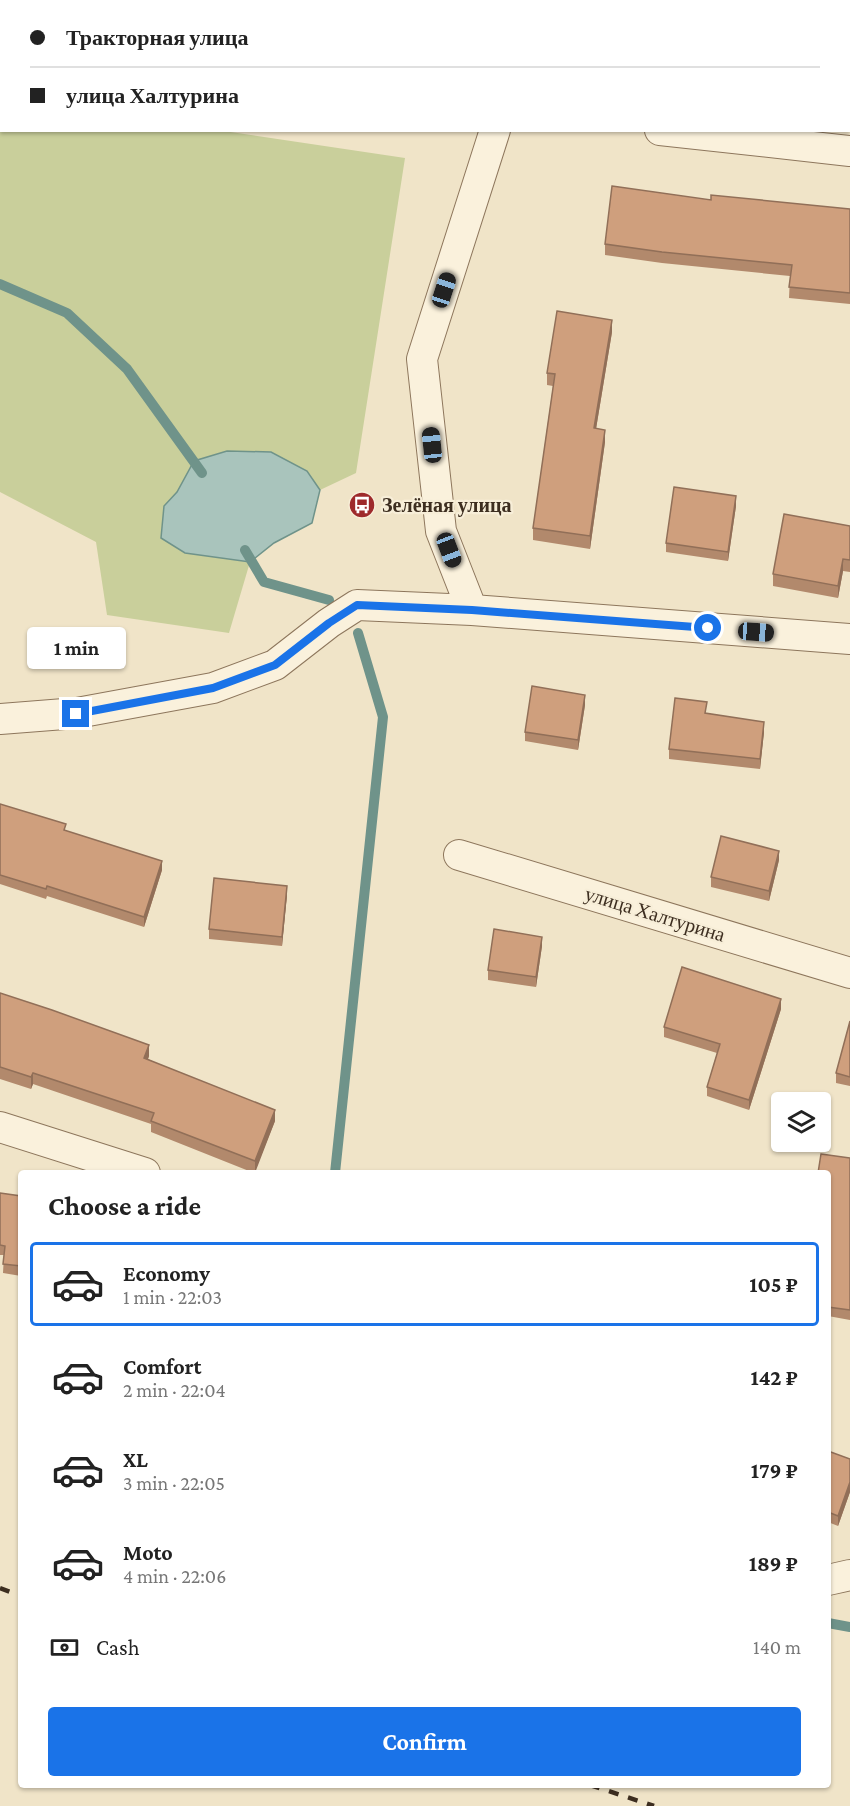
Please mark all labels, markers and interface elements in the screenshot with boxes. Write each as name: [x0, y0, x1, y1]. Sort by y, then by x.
text: Тракторная улица: [66, 25, 248, 50]
text: улица Халтурина: [66, 83, 239, 108]
car: [430, 270, 458, 310]
car: [421, 426, 443, 464]
bus stop icon: Зелёная улица: [347, 490, 377, 520]
place label: Зелёная улица: [382, 494, 512, 517]
car: [434, 530, 464, 570]
route start: [694, 614, 721, 641]
car: [737, 622, 775, 642]
callout: 1 min: [26, 627, 125, 669]
text: 1 min: [54, 637, 99, 659]
route end: [62, 700, 89, 727]
street label: улица Халтурина: [582, 882, 728, 947]
map controls: [771, 1092, 831, 1152]
button: layers: [771, 1092, 831, 1152]
text: Choose a ride: [48, 1191, 201, 1221]
icon: car: [51, 1257, 105, 1311]
text: Economy: [123, 1261, 210, 1286]
text: 105 ₽: [749, 1272, 798, 1297]
text: 1 min · 22:03: [123, 1286, 222, 1308]
icon: car: [51, 1350, 105, 1404]
text: Comfort: [123, 1354, 201, 1379]
text: 142 ₽: [750, 1365, 798, 1390]
text: 2 min · 22:04: [123, 1379, 226, 1401]
icon: car: [51, 1443, 105, 1497]
text: XL: [123, 1447, 148, 1472]
text: 179 ₽: [751, 1458, 798, 1483]
text: 3 min · 22:05: [123, 1472, 225, 1494]
icon: car: [51, 1536, 105, 1590]
text: Moto: [123, 1540, 173, 1565]
text: 189 ₽: [749, 1551, 798, 1576]
text: 4 min · 22:06: [123, 1565, 226, 1587]
icon: cash: [48, 1631, 81, 1664]
text: Cash: [96, 1635, 140, 1660]
text: 140 m: [753, 1636, 801, 1658]
button: Confirm: [48, 1707, 801, 1776]

